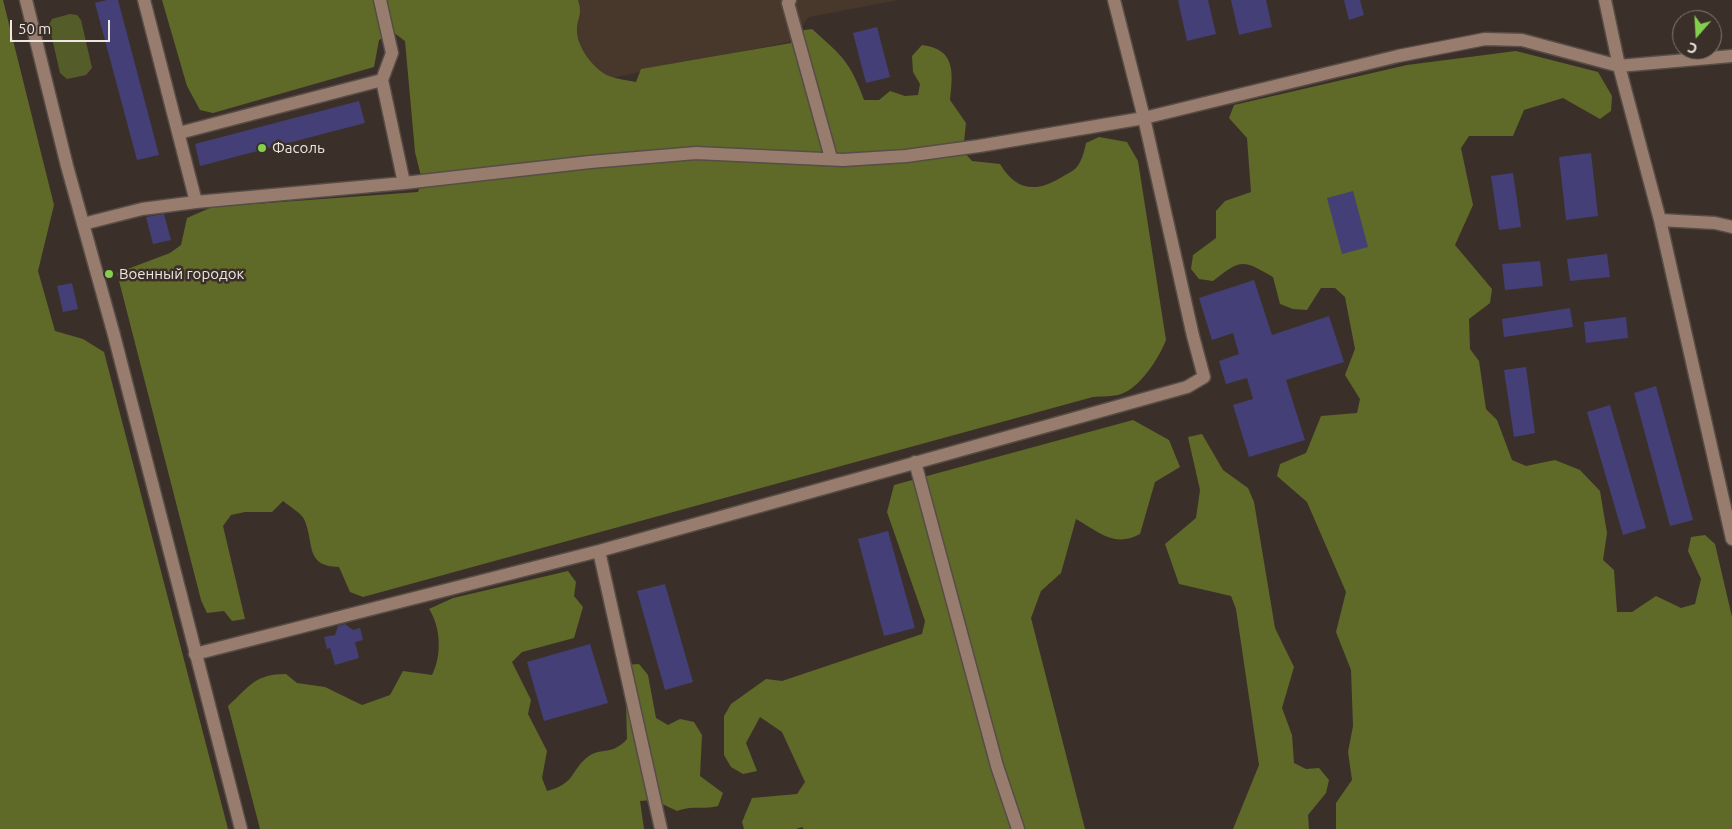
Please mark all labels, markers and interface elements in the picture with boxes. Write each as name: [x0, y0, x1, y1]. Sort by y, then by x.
scale bar: [12, 10, 112, 42]
north arrow: [1672, 10, 1722, 60]
text: 50 m: [18, 20, 51, 37]
text: С: [1686, 39, 1699, 57]
place label: Фасоль: [272, 139, 325, 157]
marker: Фасоль: [256, 142, 268, 154]
place label: Военный городок: [119, 265, 244, 283]
marker: Военный городок: [103, 268, 115, 280]

